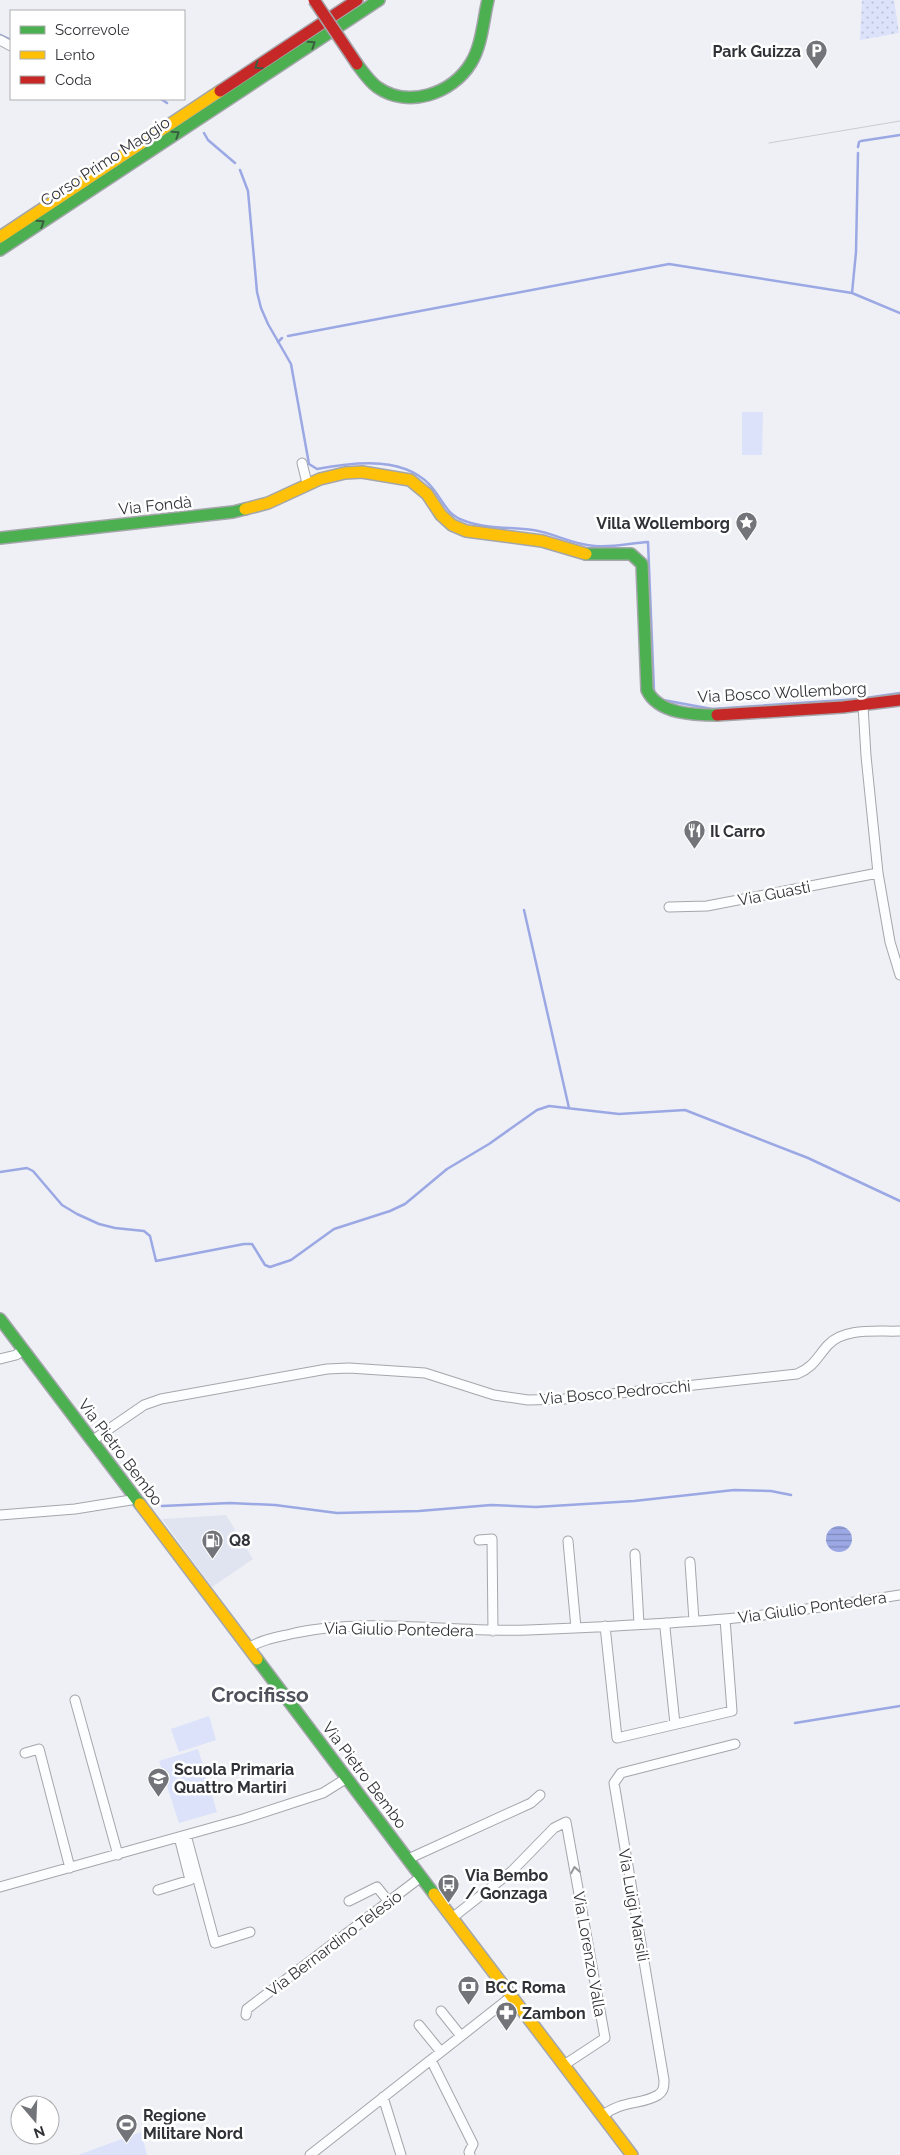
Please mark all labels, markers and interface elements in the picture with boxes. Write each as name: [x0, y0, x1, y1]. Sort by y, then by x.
legend: [10, 10, 185, 100]
text: Scorrevole: [55, 21, 130, 39]
parking icon: Park Guizza: [805, 39, 829, 70]
one-way arrow: [306, 41, 316, 50]
place label: Park Guizza: [712, 42, 801, 61]
text: Lento: [55, 46, 95, 64]
one-way arrow: [255, 60, 264, 69]
text: Coda: [55, 71, 92, 89]
street label: Corso Primo Maggio: [37, 113, 173, 210]
one-way arrow: [171, 130, 180, 140]
one-way arrow: [35, 220, 44, 229]
street label: Via Fondà: [117, 492, 193, 519]
place icon: Villa Wollemborg: [734, 511, 758, 542]
place label: Villa Wollemborg: [596, 514, 730, 533]
street label: Via Bosco Wollemborg: [697, 679, 867, 706]
restaurant icon: Il Carro: [682, 819, 706, 850]
place label: Il Carro: [710, 822, 765, 841]
street label: Via Guasti: [736, 877, 812, 910]
street label: Via Bosco Pedrocchi: [539, 1376, 691, 1409]
street label: Via Pietro Bembo: [74, 1395, 167, 1509]
fuel station icon: Q8: [201, 1528, 225, 1559]
place label: Q8: [229, 1531, 251, 1550]
street label: Via Giulio Pontedera: [737, 1588, 888, 1627]
street label: Via Giulio Pontedera: [324, 1619, 474, 1640]
district label: Crocifisso: [211, 1682, 309, 1707]
street label: Via Pietro Bembo: [318, 1718, 411, 1832]
place label: Scuola Primaria Quattro Martiri: [174, 1760, 294, 1797]
school or university icon: Scuola Primaria Quattro Martiri: [146, 1766, 170, 1797]
street label: Via Luigi Marsili: [614, 1847, 653, 1963]
one-way arrow: [570, 1865, 580, 1874]
place label: Via Bembo / Gonzaga: [465, 1866, 548, 1903]
bus stop icon: Via Bembo / Gonzaga: [437, 1872, 461, 1903]
street label: Via Bernardino Telesio: [263, 1886, 406, 2000]
street label: Via Lorenzo Valla: [569, 1890, 610, 2018]
bank icon: BCC Roma: [457, 1975, 481, 2006]
place label: BCC Roma: [485, 1978, 566, 1997]
pharmacy icon: Zambon: [494, 2001, 518, 2032]
place label: Zambon: [522, 2004, 586, 2023]
north arrow: [10, 2095, 60, 2145]
place label: Regione Militare Nord: [143, 2106, 243, 2143]
sports icon: Regione Militare Nord: [115, 2112, 139, 2143]
text: N: [32, 2123, 47, 2142]

